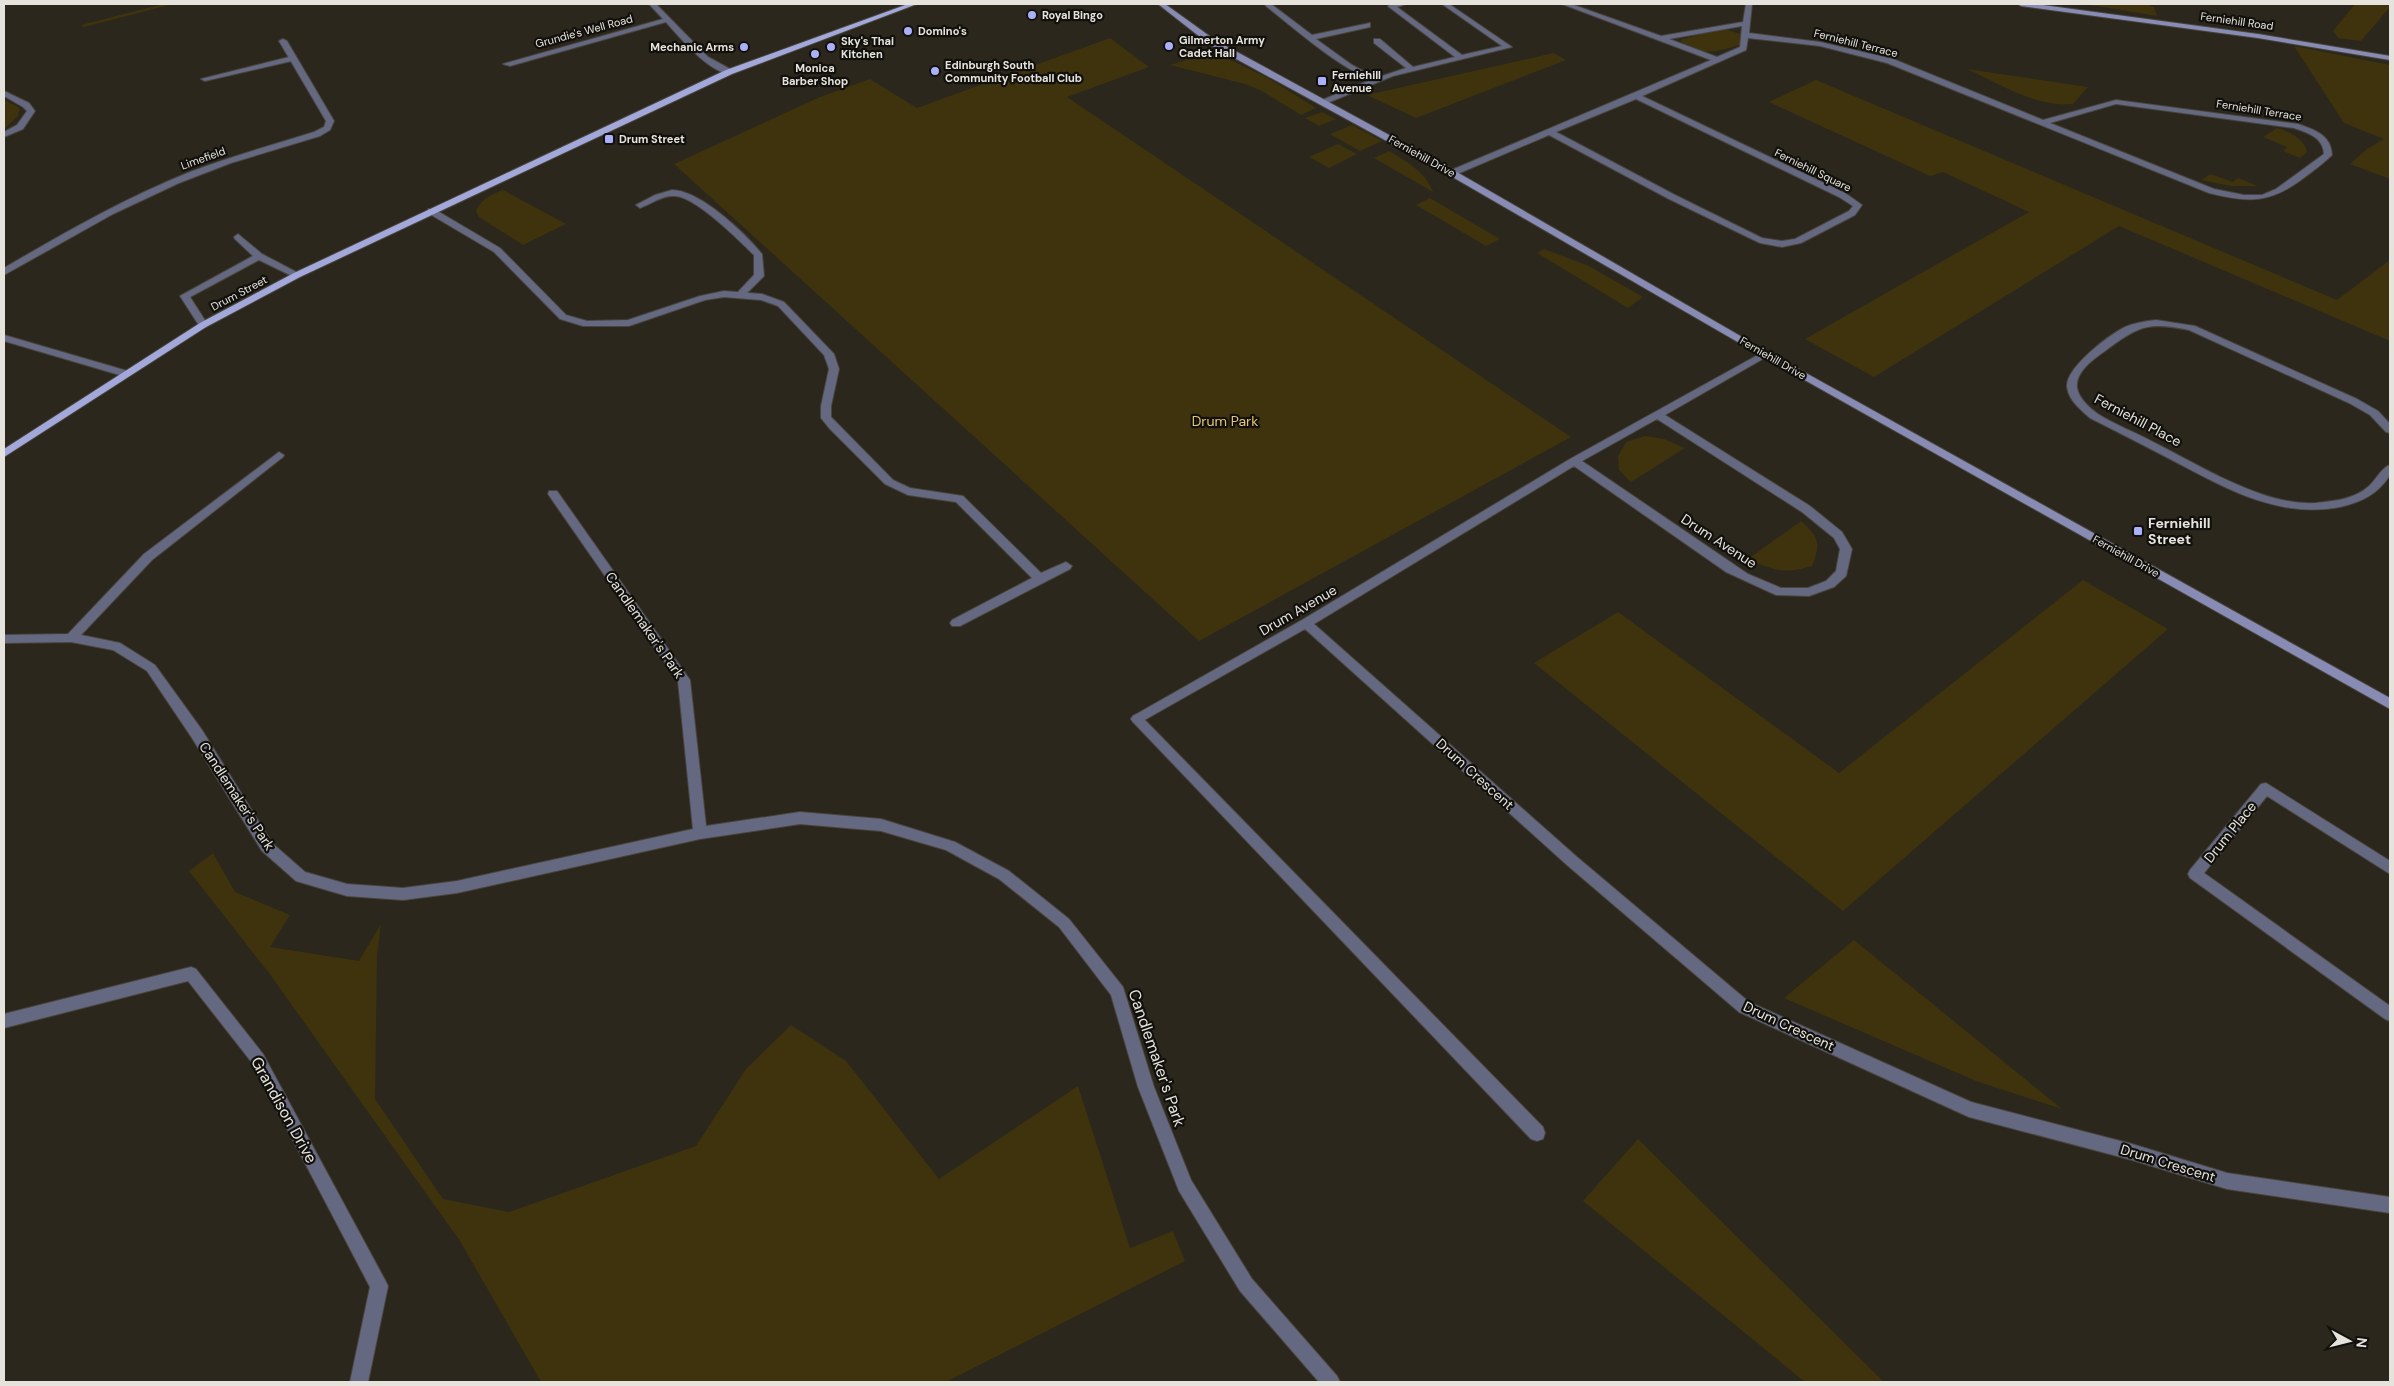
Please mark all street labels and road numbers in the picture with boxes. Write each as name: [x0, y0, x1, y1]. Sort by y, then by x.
street label: Ferniehill Road: [2200, 9, 2274, 33]
street label: Grundie's Well Road: [534, 11, 634, 51]
street label: Ferniehill Terrace: [1813, 26, 1899, 60]
street label: Ferniehill Terrace: [2215, 96, 2303, 124]
street label: Ferniehill Drive: [1386, 132, 1458, 180]
street label: Limefield: [179, 143, 227, 172]
street label: Ferniehill Square: [1772, 145, 1854, 195]
street label: Drum Street: [208, 272, 270, 314]
street label: Ferniehill Drive: [1737, 333, 1809, 383]
street label: Ferniehill Place: [2091, 390, 2185, 450]
street label: Drum Avenue: [1678, 510, 1760, 572]
street label: Ferniehill Drive: [2090, 532, 2162, 580]
street label: Candlemaker's Park: [602, 568, 688, 682]
street label: Drum Avenue: [1256, 581, 1340, 639]
street label: Drum Crescent: [1432, 734, 1518, 814]
street label: Candlemaker's Park: [195, 738, 279, 854]
street label: Drum Place: [2200, 798, 2260, 866]
street label: Candlemaker's Park: [1124, 987, 1190, 1129]
street label: Drum Crescent: [1741, 997, 1837, 1055]
street label: Grandison Drive: [246, 1053, 322, 1167]
street label: Drum Crescent: [2118, 1140, 2218, 1186]

